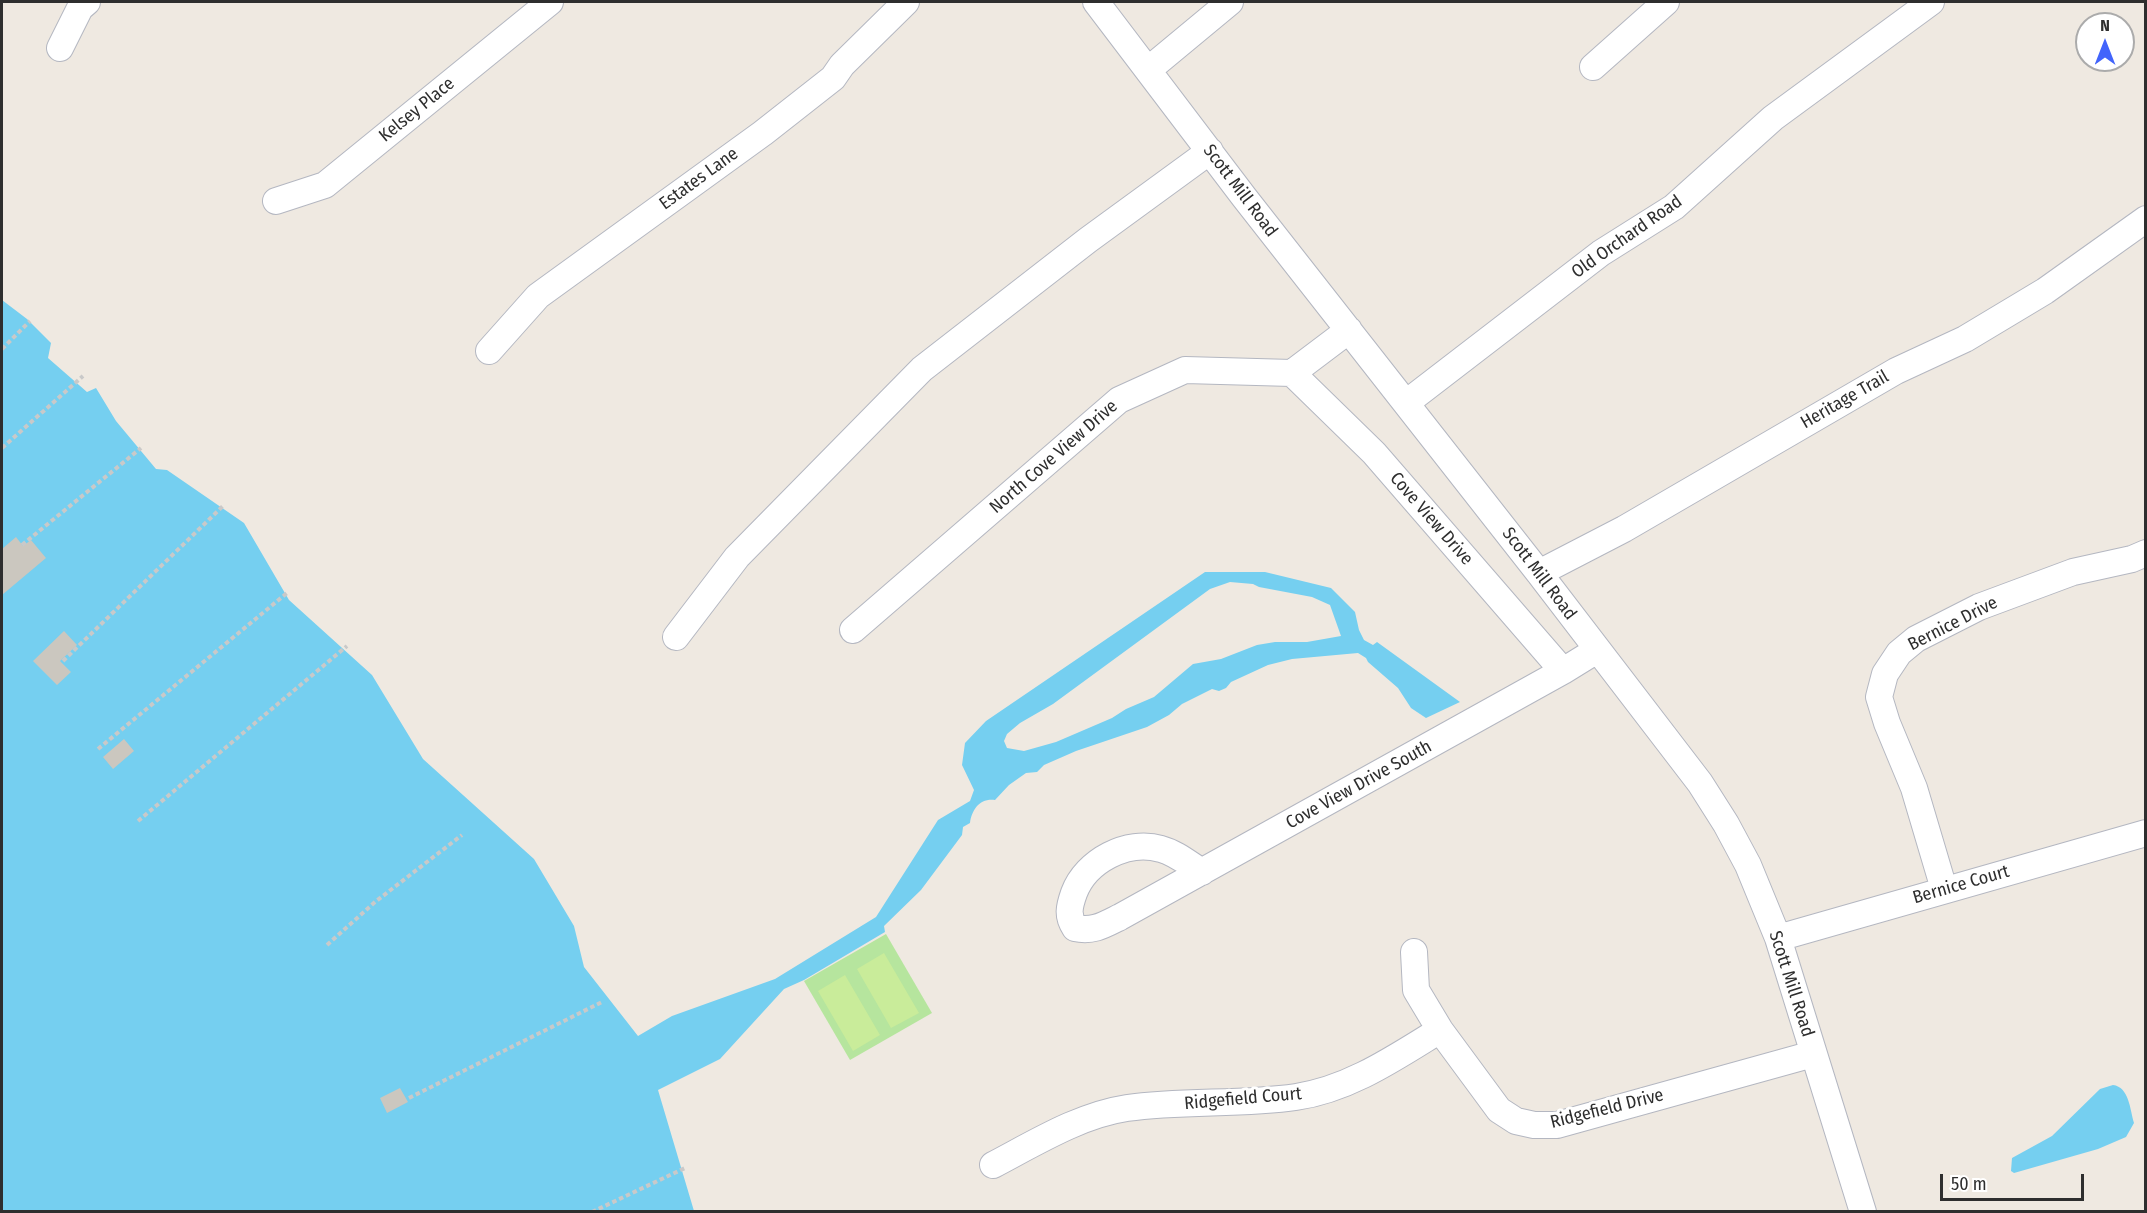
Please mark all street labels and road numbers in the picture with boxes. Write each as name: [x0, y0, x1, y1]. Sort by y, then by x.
street label: Kelsey Place: [375, 73, 459, 147]
street label: Scott Mill Road: [1198, 141, 1282, 241]
street label: Estates Lane: [655, 143, 743, 215]
street label: Old Orchard Road: [1568, 191, 1686, 283]
street label: Heritage Trail: [1797, 366, 1893, 434]
street label: North Cove View Drive: [986, 396, 1122, 518]
street label: Cove View Drive: [1385, 468, 1477, 570]
street label: Scott Mill Road: [1497, 524, 1581, 624]
street label: Bernice Drive: [1905, 592, 2001, 656]
street label: Cove View Drive South: [1282, 736, 1436, 834]
street label: Bernice Court: [1910, 861, 2012, 909]
street label: Scott Mill Road: [1764, 928, 1818, 1040]
street label: Ridgefield Court: [1183, 1083, 1303, 1115]
street label: Ridgefield Drive: [1548, 1084, 1666, 1134]

